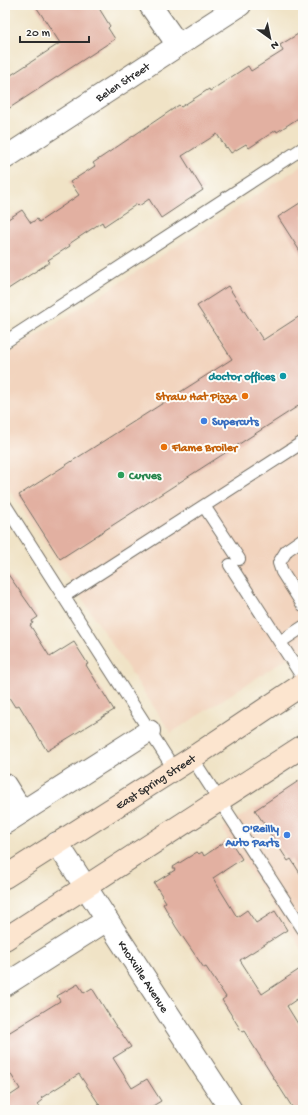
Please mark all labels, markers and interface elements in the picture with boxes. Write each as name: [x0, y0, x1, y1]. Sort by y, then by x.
scale bar: [20, 18, 89, 44]
north arrow: [250, 18, 290, 58]
text: 20 m: [26, 27, 51, 41]
text: N: [268, 38, 281, 52]
street label: Belen Street: [93, 60, 154, 107]
place label: doctor offices: [209, 371, 276, 385]
marker: doctor offices: [278, 371, 288, 381]
place label: Straw Hat Pizza: [156, 391, 238, 405]
marker: Straw Hat Pizza: [240, 391, 250, 401]
marker: Supercuts: [199, 416, 209, 426]
place label: Supercuts: [212, 416, 259, 430]
marker: Flame Broiler: [159, 442, 169, 452]
place label: Flame Broiler: [171, 442, 239, 456]
marker: Curves: [116, 470, 126, 480]
place label: Curves: [128, 470, 162, 484]
street label: East Spring Street: [114, 752, 200, 814]
place label: O'Reilly Auto Parts: [224, 823, 280, 851]
marker: O'Reilly Auto Parts: [282, 830, 292, 840]
street label: Knoxville Avenue: [114, 939, 171, 1017]

